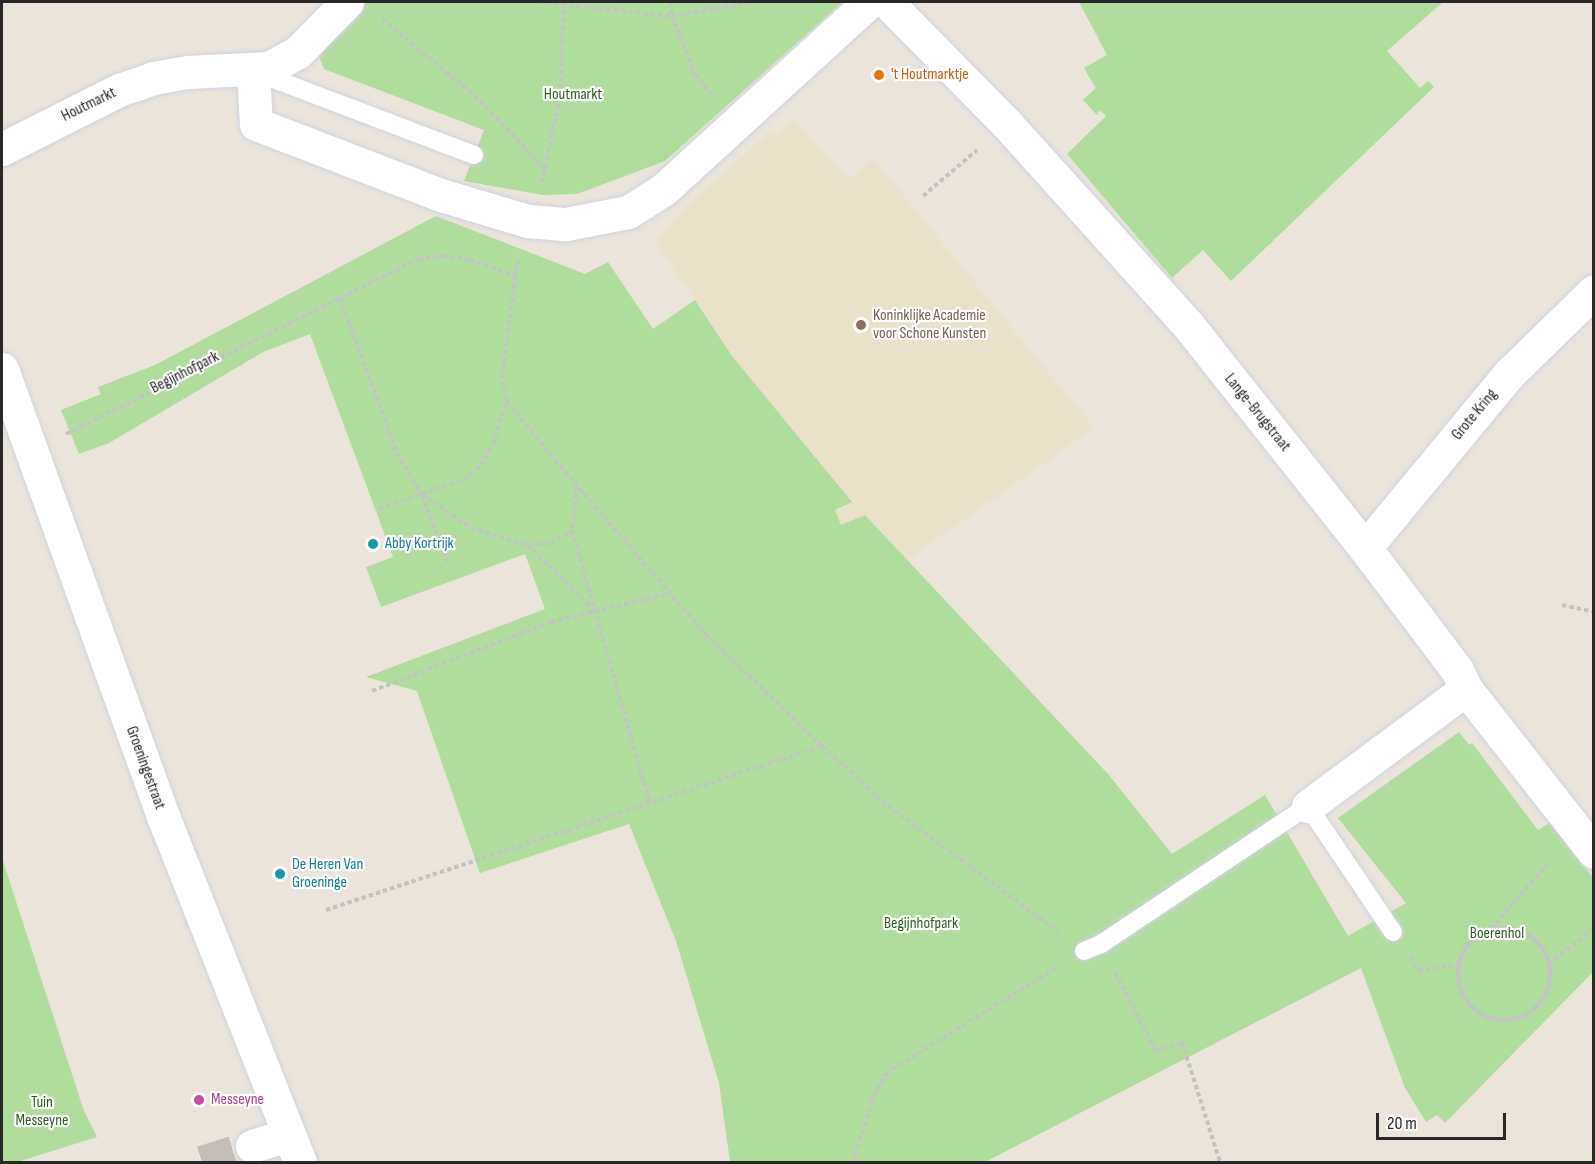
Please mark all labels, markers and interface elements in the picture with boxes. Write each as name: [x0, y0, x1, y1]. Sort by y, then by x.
place label: 't Houtmarktje: [891, 65, 969, 85]
marker: 't Houtmarktje: [872, 68, 886, 82]
street label: Houtmarkt: [59, 84, 119, 126]
park label: Houtmarkt: [544, 85, 602, 105]
place label: Koninklijke Academie voor Schone Kunsten: [873, 306, 986, 344]
marker: Koninklijke Academie voor Schone Kunsten: [854, 318, 868, 332]
street label: Begijnhofpark: [148, 348, 222, 398]
street label: Lange-Brugstraat: [1220, 370, 1294, 456]
street label: Grote Kring: [1448, 386, 1502, 444]
place label: Abby Kortrijk: [385, 534, 454, 554]
marker: Abby Kortrijk: [366, 537, 380, 551]
street label: Groeningestraat: [121, 724, 169, 812]
place label: De Heren Van Groeninge: [292, 855, 363, 893]
marker: De Heren Van Groeninge: [273, 867, 287, 881]
park label: Begijnhofpark: [884, 914, 958, 934]
park label: Boerenhol: [1470, 924, 1524, 944]
place label: Messeyne: [211, 1090, 264, 1110]
park label: Tuin Messeyne: [15, 1093, 69, 1131]
marker: Messeyne: [192, 1093, 206, 1107]
scale bar: [1379, 1101, 1510, 1139]
text: 20 m: [1387, 1113, 1417, 1134]

